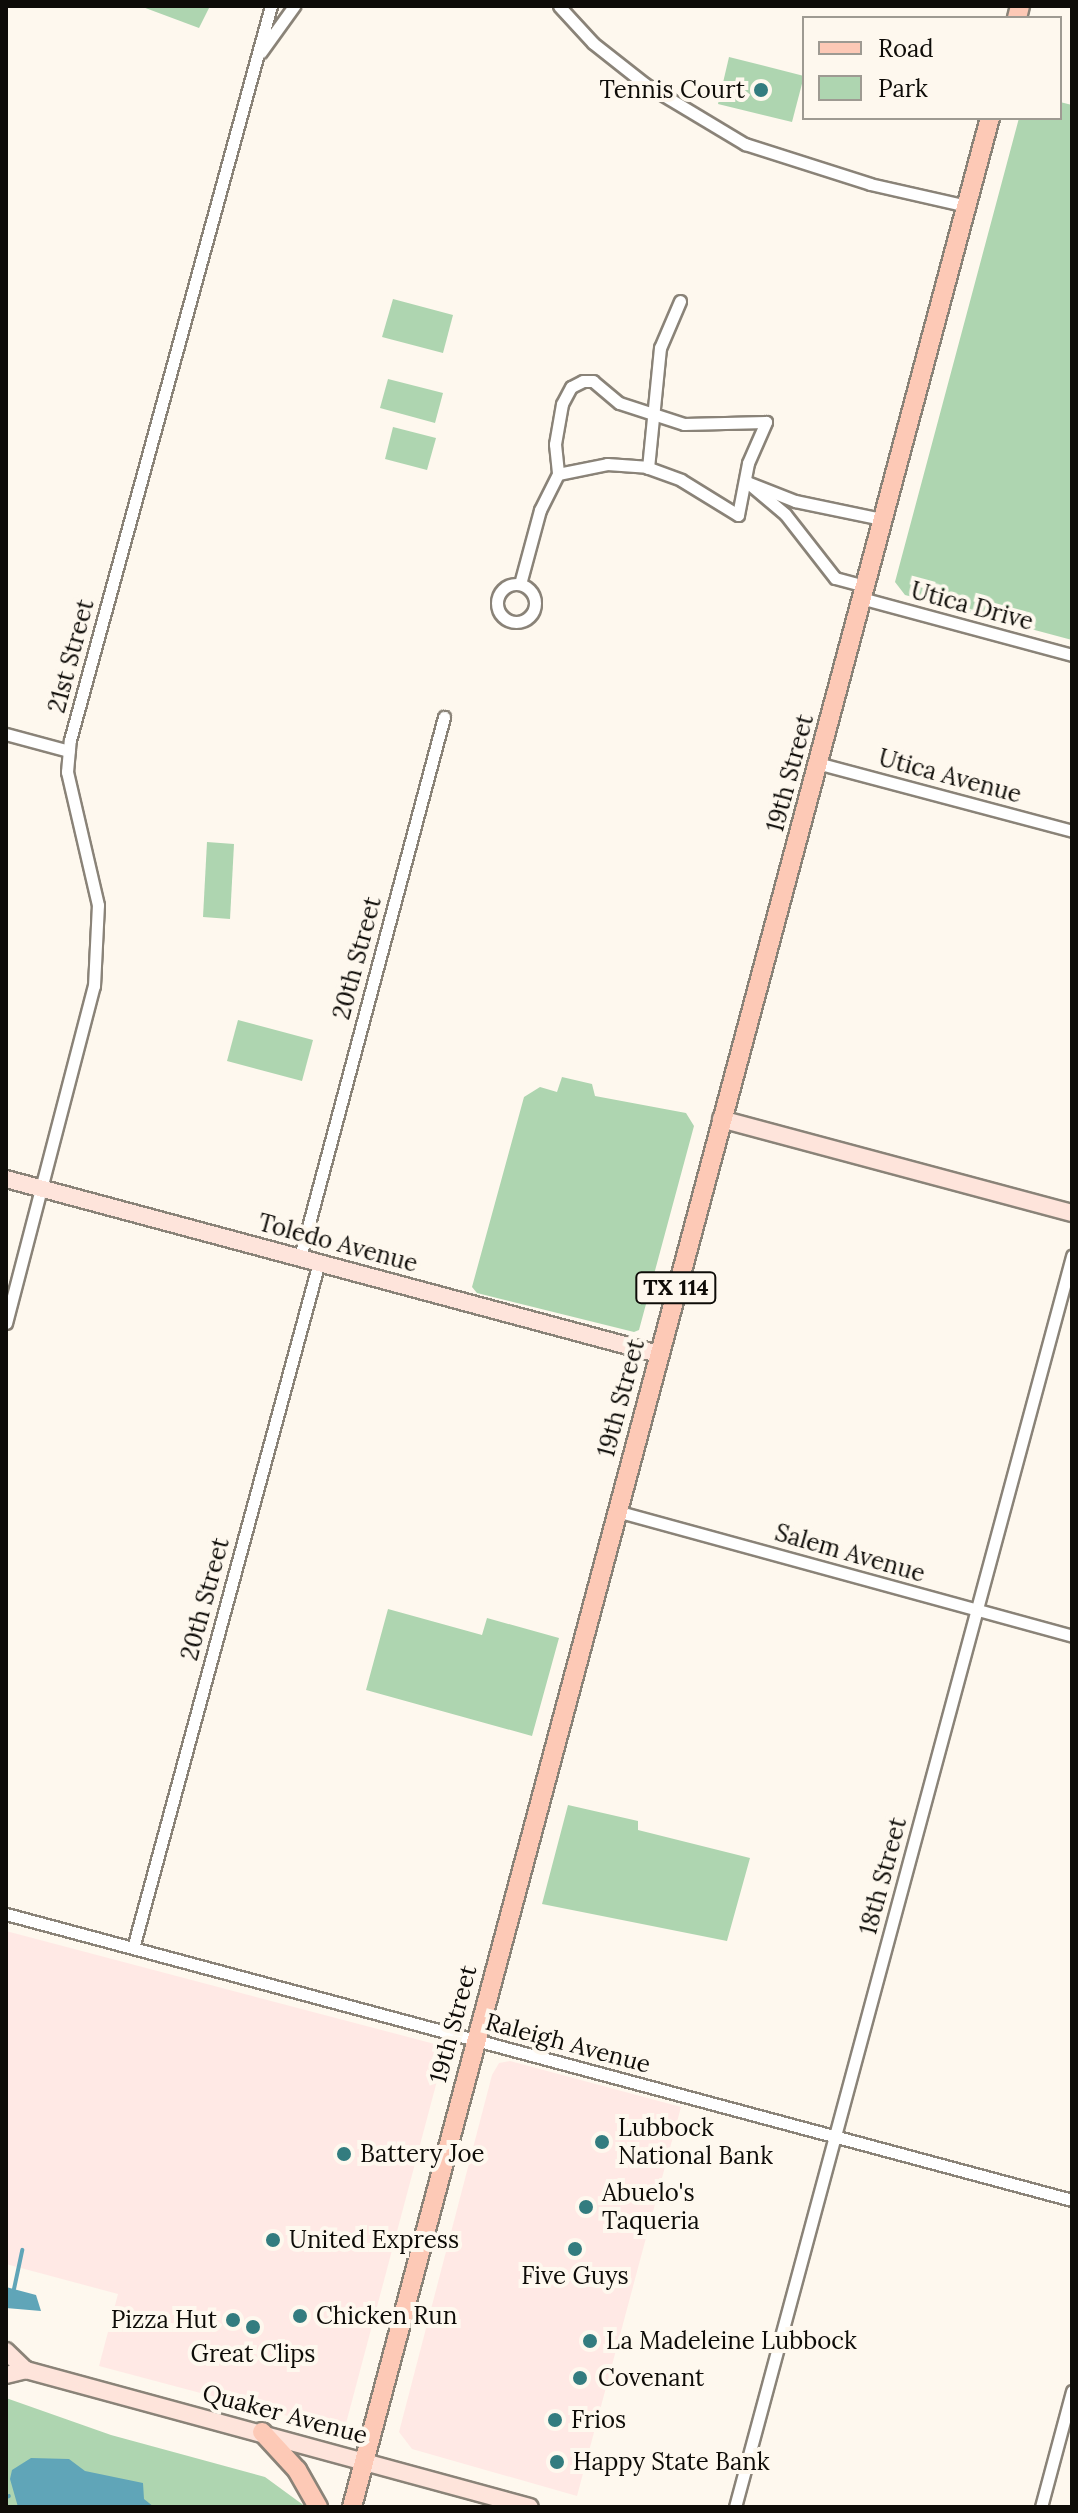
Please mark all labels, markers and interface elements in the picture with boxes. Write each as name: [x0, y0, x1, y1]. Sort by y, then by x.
legend: [802, 16, 1062, 120]
text: Road: [878, 33, 934, 64]
text: Park: [878, 73, 928, 104]
place label: Tennis Court: [600, 76, 745, 104]
marker: Tennis Court: [752, 81, 770, 99]
street label: Utica Drive: [908, 576, 1036, 636]
street label: 21st Street: [42, 596, 100, 716]
street label: 19th Street: [760, 711, 820, 835]
street label: Utica Avenue: [875, 743, 1025, 809]
street label: 20th Street: [327, 894, 387, 1022]
street label: Toledo Avenue: [255, 1208, 421, 1278]
road number: TX 114: [634, 1270, 718, 1306]
street label: 19th Street: [591, 1336, 651, 1460]
street label: Salem Avenue: [772, 1518, 928, 1588]
street label: 20th Street: [175, 1535, 235, 1663]
street label: 18th Street: [854, 1814, 912, 1938]
street label: 19th Street: [423, 1962, 483, 2086]
street label: Raleigh Avenue: [482, 2007, 654, 2079]
place label: Lubbock National Bank: [618, 2114, 773, 2170]
marker: Lubbock National Bank: [593, 2133, 611, 2151]
place label: Battery Joe: [360, 2140, 485, 2168]
marker: Battery Joe: [335, 2145, 353, 2163]
place label: Abuelo's Taqueria: [602, 2179, 700, 2235]
marker: Abuelo's Taqueria: [577, 2198, 595, 2216]
place label: United Express: [289, 2226, 459, 2254]
marker: United Express: [264, 2231, 282, 2249]
marker: Five Guys: [566, 2240, 584, 2258]
place label: Five Guys: [521, 2262, 629, 2290]
place label: Chicken Run: [316, 2302, 457, 2330]
place label: Pizza Hut: [111, 2306, 217, 2334]
marker: Chicken Run: [291, 2307, 309, 2325]
marker: Pizza Hut: [224, 2311, 242, 2329]
marker: Great Clips: [244, 2318, 262, 2336]
place label: La Madeleine Lubbock: [606, 2327, 857, 2355]
marker: La Madeleine Lubbock: [581, 2332, 599, 2350]
place label: Great Clips: [191, 2340, 315, 2368]
place label: Covenant: [598, 2364, 704, 2392]
marker: Covenant: [569, 2367, 591, 2389]
street label: Quaker Avenue: [199, 2378, 371, 2450]
place label: Frios: [571, 2406, 626, 2434]
marker: Frios: [546, 2411, 564, 2429]
place label: Happy State Bank: [573, 2448, 770, 2476]
marker: Happy State Bank: [548, 2453, 566, 2471]

